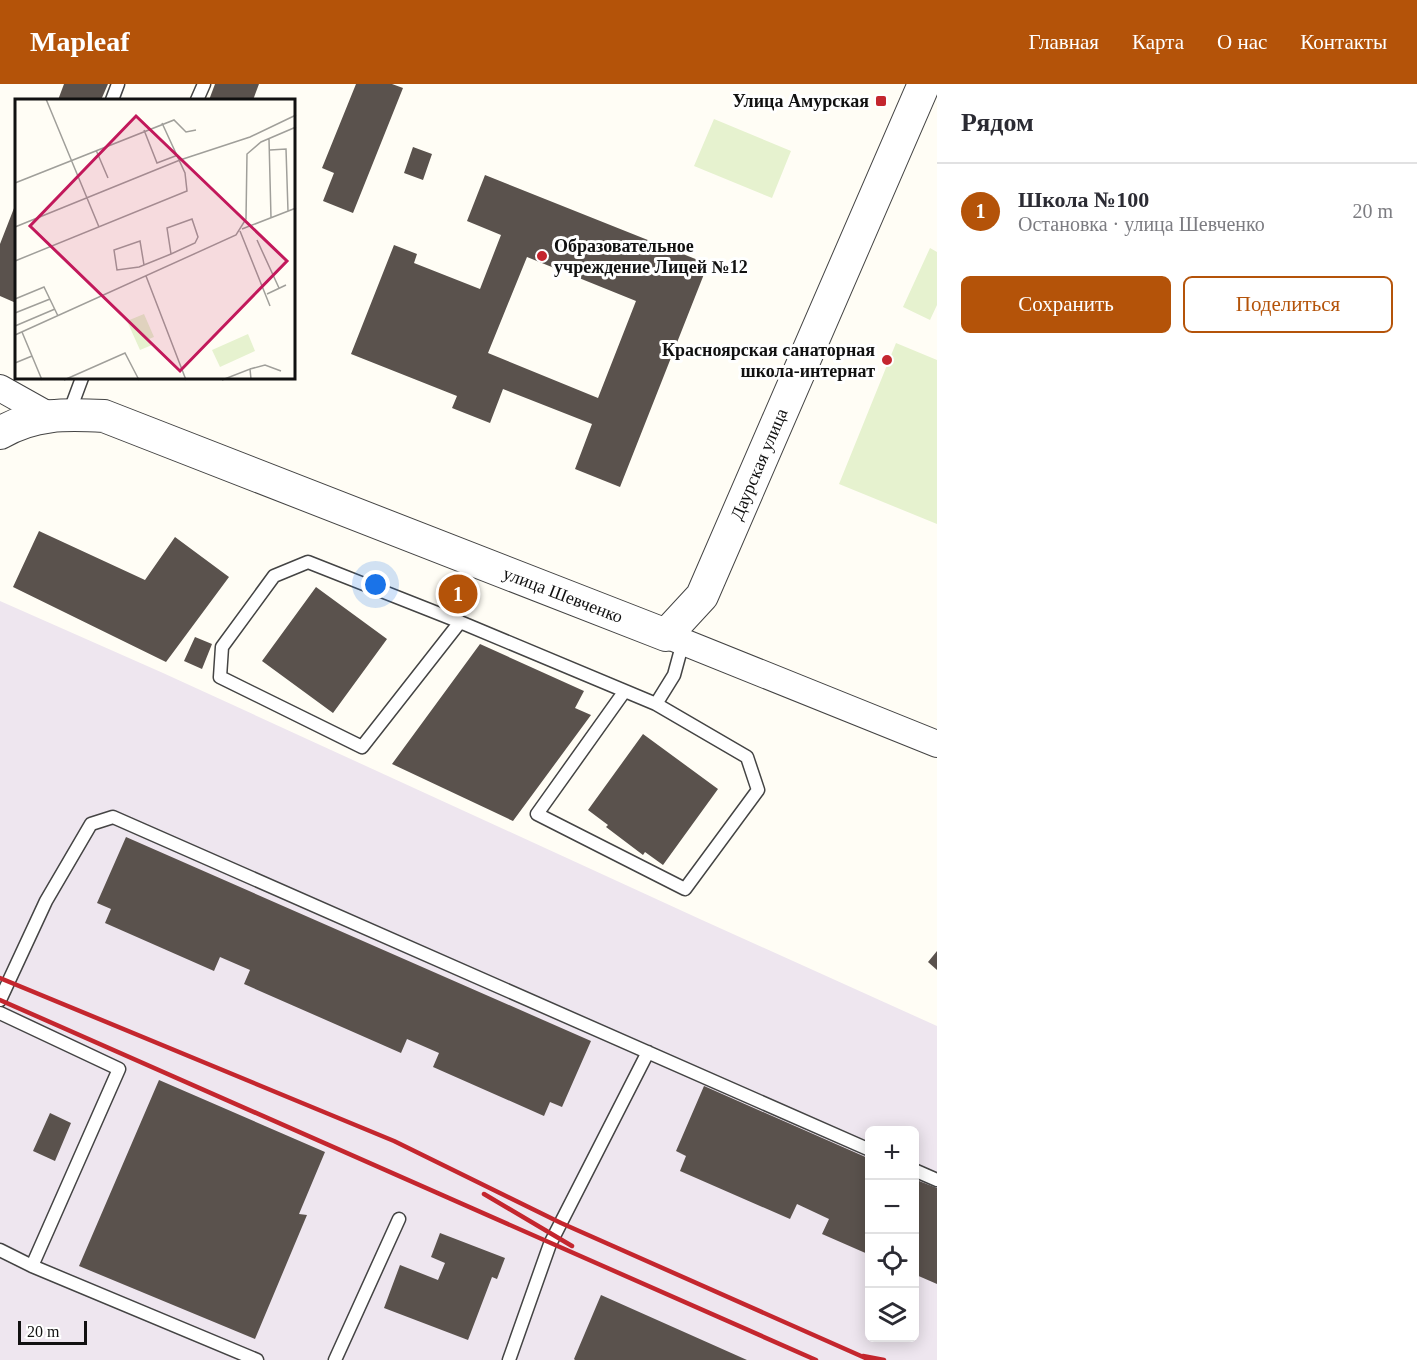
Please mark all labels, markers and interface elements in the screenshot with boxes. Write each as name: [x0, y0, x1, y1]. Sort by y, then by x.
text: Mapleaf: [30, 26, 130, 57]
text: Главная: [1029, 30, 1099, 54]
text: Карта: [1132, 30, 1184, 54]
text: О нас: [1217, 30, 1267, 54]
text: Контакты: [1300, 30, 1387, 54]
place label: Улица Амурская: [732, 91, 869, 111]
marker: Улица Амурская: [874, 94, 888, 108]
inset map: [15, 99, 296, 380]
text: Рядом: [961, 108, 1034, 137]
text: Школа №100: [1018, 187, 1149, 212]
text: 1: [976, 200, 986, 222]
text: 20 m: [1352, 200, 1393, 222]
text: Остановка · улица Шевченко: [1018, 213, 1265, 235]
place label: Образовательное учреждение Лицей №12: [554, 236, 748, 277]
marker: Образовательное учреждение Лицей №12: [535, 249, 549, 263]
button: Сохранить: [961, 276, 1171, 333]
button: Поделиться: [1183, 276, 1393, 333]
place label: Красноярская санаторная школа-интернат: [662, 340, 875, 381]
marker: Красноярская санаторная школа-интернат: [880, 353, 894, 367]
street label: Даурская улица: [727, 405, 791, 523]
street label: улица Шевченко: [500, 563, 626, 627]
your location: [361, 570, 390, 599]
pin: 1: [438, 572, 478, 616]
map controls: [865, 1126, 919, 1342]
button: +: [865, 1126, 919, 1180]
button: −: [865, 1180, 919, 1234]
button: locate: [865, 1234, 919, 1288]
button: layers: [865, 1288, 919, 1342]
scale bar: [18, 1318, 87, 1346]
text: 20 m: [27, 1323, 59, 1340]

